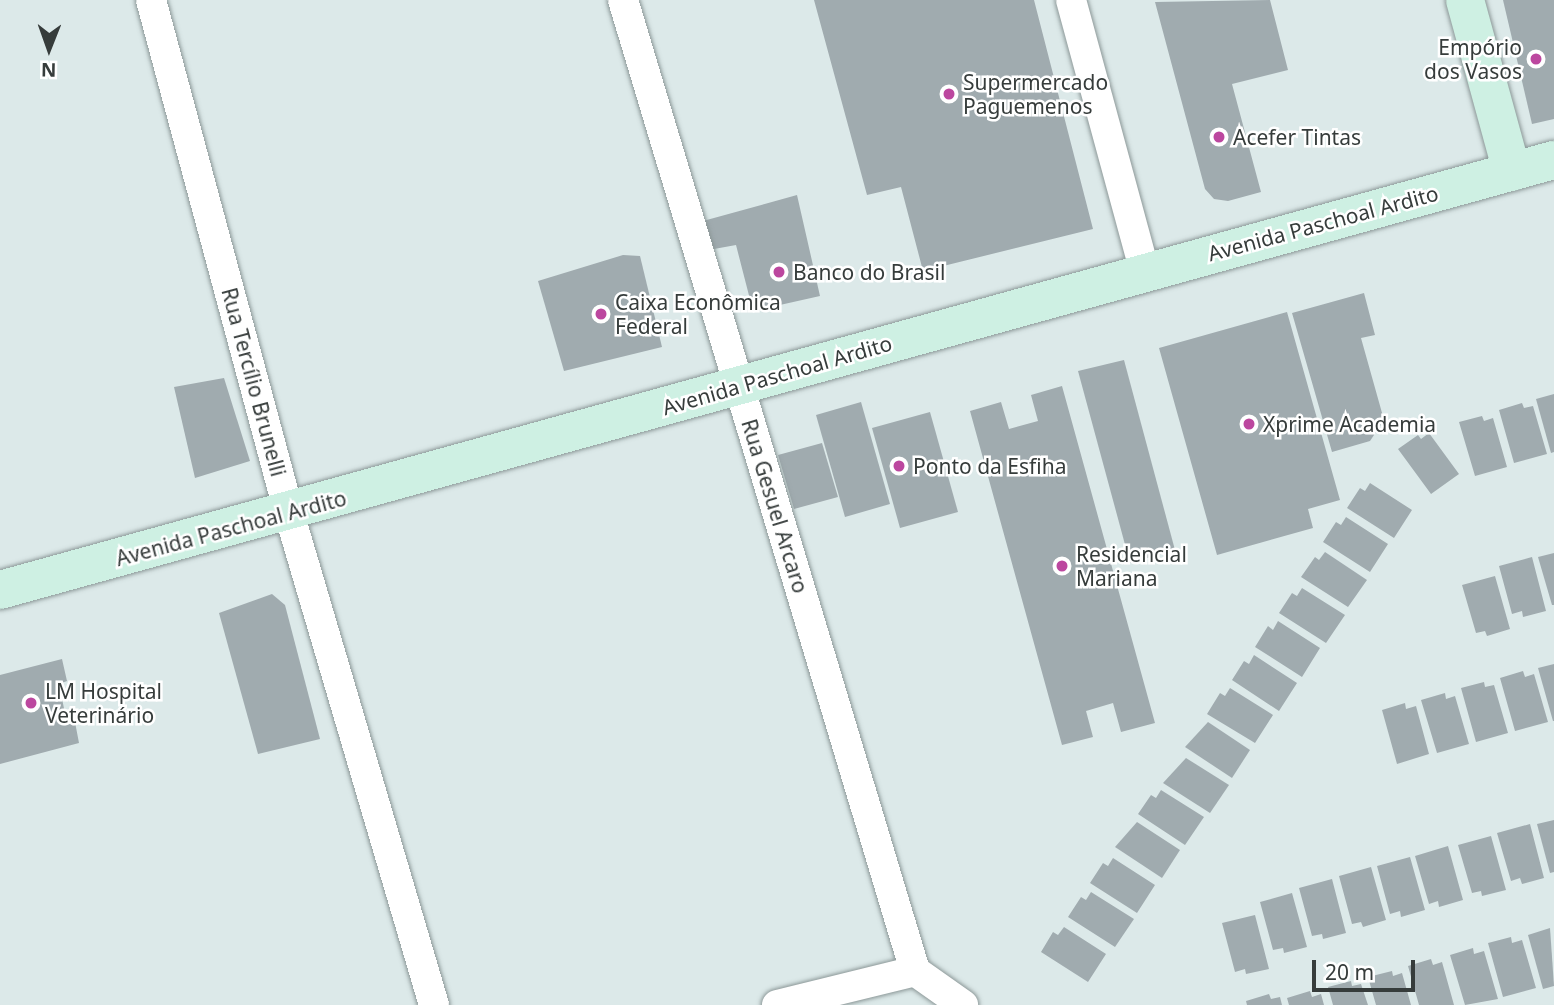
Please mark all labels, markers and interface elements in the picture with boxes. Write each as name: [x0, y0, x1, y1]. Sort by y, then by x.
north arrow: [14, 14, 84, 84]
place label: Empório dos Vasos: [1424, 34, 1522, 84]
marker: Empório dos Vasos: [1528, 51, 1544, 67]
text: N: [41, 57, 57, 83]
place label: Supermercado Paguemenos: [963, 69, 1108, 119]
marker: Supermercado Paguemenos: [941, 86, 957, 102]
place label: Acefer Tintas: [1233, 124, 1361, 150]
marker: Acefer Tintas: [1211, 129, 1227, 145]
street label: Avenida Paschoal Ardito: [1205, 180, 1441, 266]
place label: Banco do Brasil: [793, 259, 945, 285]
marker: Banco do Brasil: [771, 264, 787, 280]
street label: Rua Tercílio Brunelli: [217, 285, 291, 479]
place label: Caixa Econômica Federal: [615, 289, 781, 339]
marker: Caixa Econômica Federal: [593, 306, 609, 322]
street label: Avenida Paschoal Ardito: [659, 330, 895, 420]
place label: Xprime Academia: [1263, 411, 1436, 437]
street label: Rua Gesuel Arcaro: [737, 416, 813, 596]
marker: Xprime Academia: [1241, 416, 1257, 432]
place label: Ponto da Esfiha: [913, 453, 1066, 479]
marker: Ponto da Esfiha: [891, 458, 907, 474]
street label: Avenida Paschoal Ardito: [113, 485, 349, 571]
place label: Residencial Mariana: [1076, 541, 1187, 591]
marker: Residencial Mariana: [1054, 558, 1070, 574]
place label: LM Hospital Veterinário: [45, 678, 162, 728]
marker: LM Hospital Veterinário: [23, 695, 39, 711]
scale bar: [1316, 946, 1419, 990]
text: 20 m: [1325, 958, 1374, 986]

